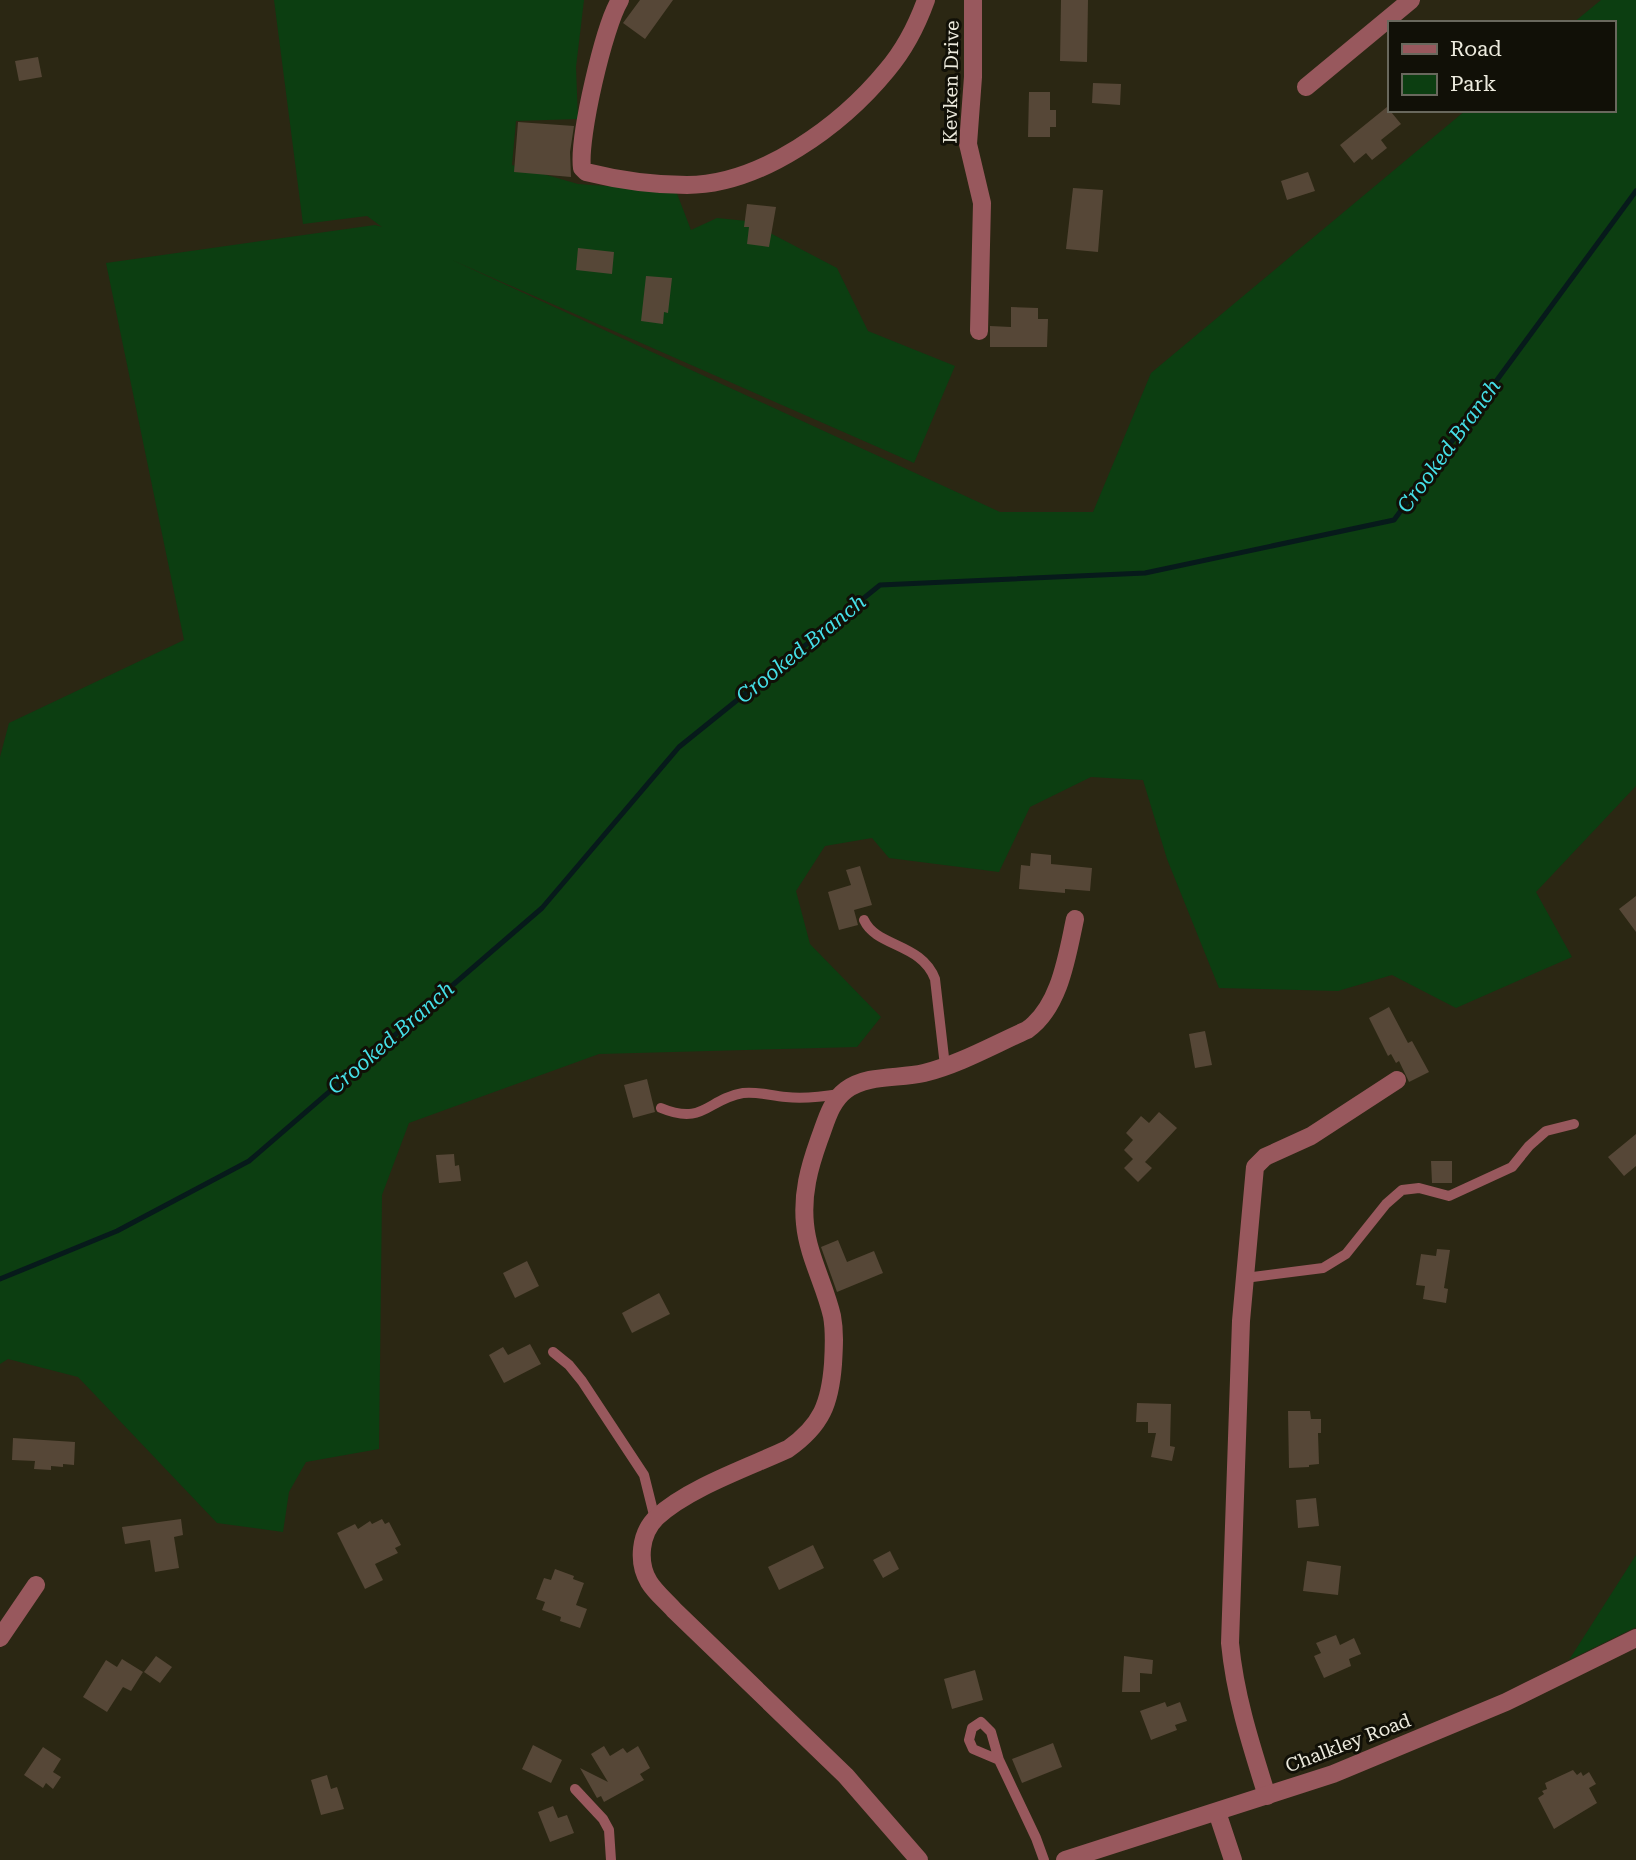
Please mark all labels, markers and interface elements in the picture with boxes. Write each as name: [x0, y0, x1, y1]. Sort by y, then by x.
street label: Kevken Drive: [938, 20, 964, 144]
legend: [1388, 21, 1615, 112]
text: Road: [1450, 37, 1502, 61]
text: Park: [1450, 72, 1496, 96]
water label: Crooked Branch: [1392, 374, 1506, 518]
water label: Crooked Branch: [732, 589, 871, 708]
water label: Crooked Branch: [323, 977, 459, 1099]
street label: Chalkley Road: [1282, 1709, 1414, 1777]

